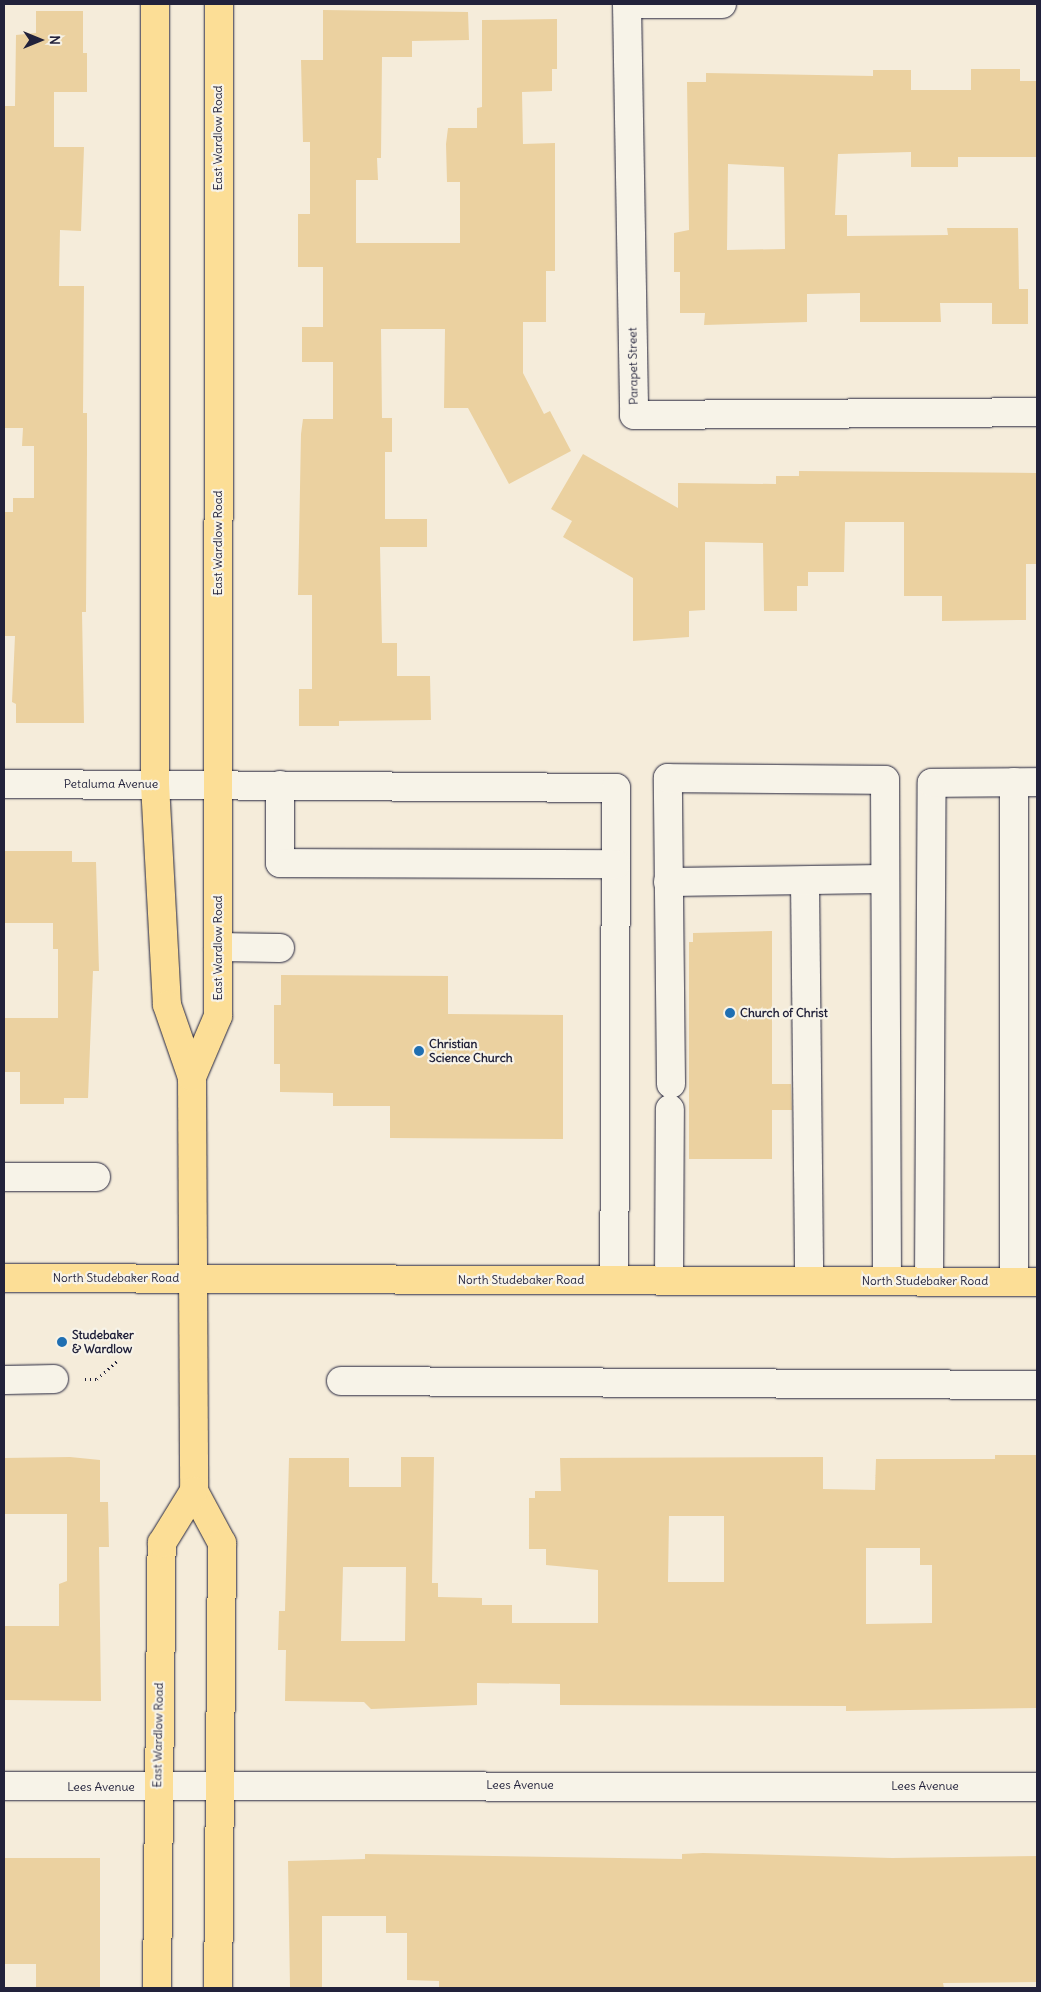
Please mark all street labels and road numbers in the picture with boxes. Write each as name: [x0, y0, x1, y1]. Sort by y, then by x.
street label: East Wardlow Road: [211, 85, 225, 191]
street label: Parapet Street: [625, 327, 641, 405]
street label: East Wardlow Road: [211, 490, 225, 596]
street label: Petaluma Avenue: [64, 777, 158, 791]
street label: East Wardlow Road: [211, 895, 225, 1001]
street label: North Studebaker Road: [53, 1271, 179, 1285]
street label: North Studebaker Road: [458, 1273, 584, 1287]
street label: North Studebaker Road: [862, 1274, 988, 1288]
street label: East Wardlow Road: [150, 1682, 166, 1788]
street label: Lees Avenue: [486, 1778, 554, 1792]
street label: Lees Avenue: [891, 1779, 959, 1793]
street label: Lees Avenue: [67, 1780, 135, 1794]

